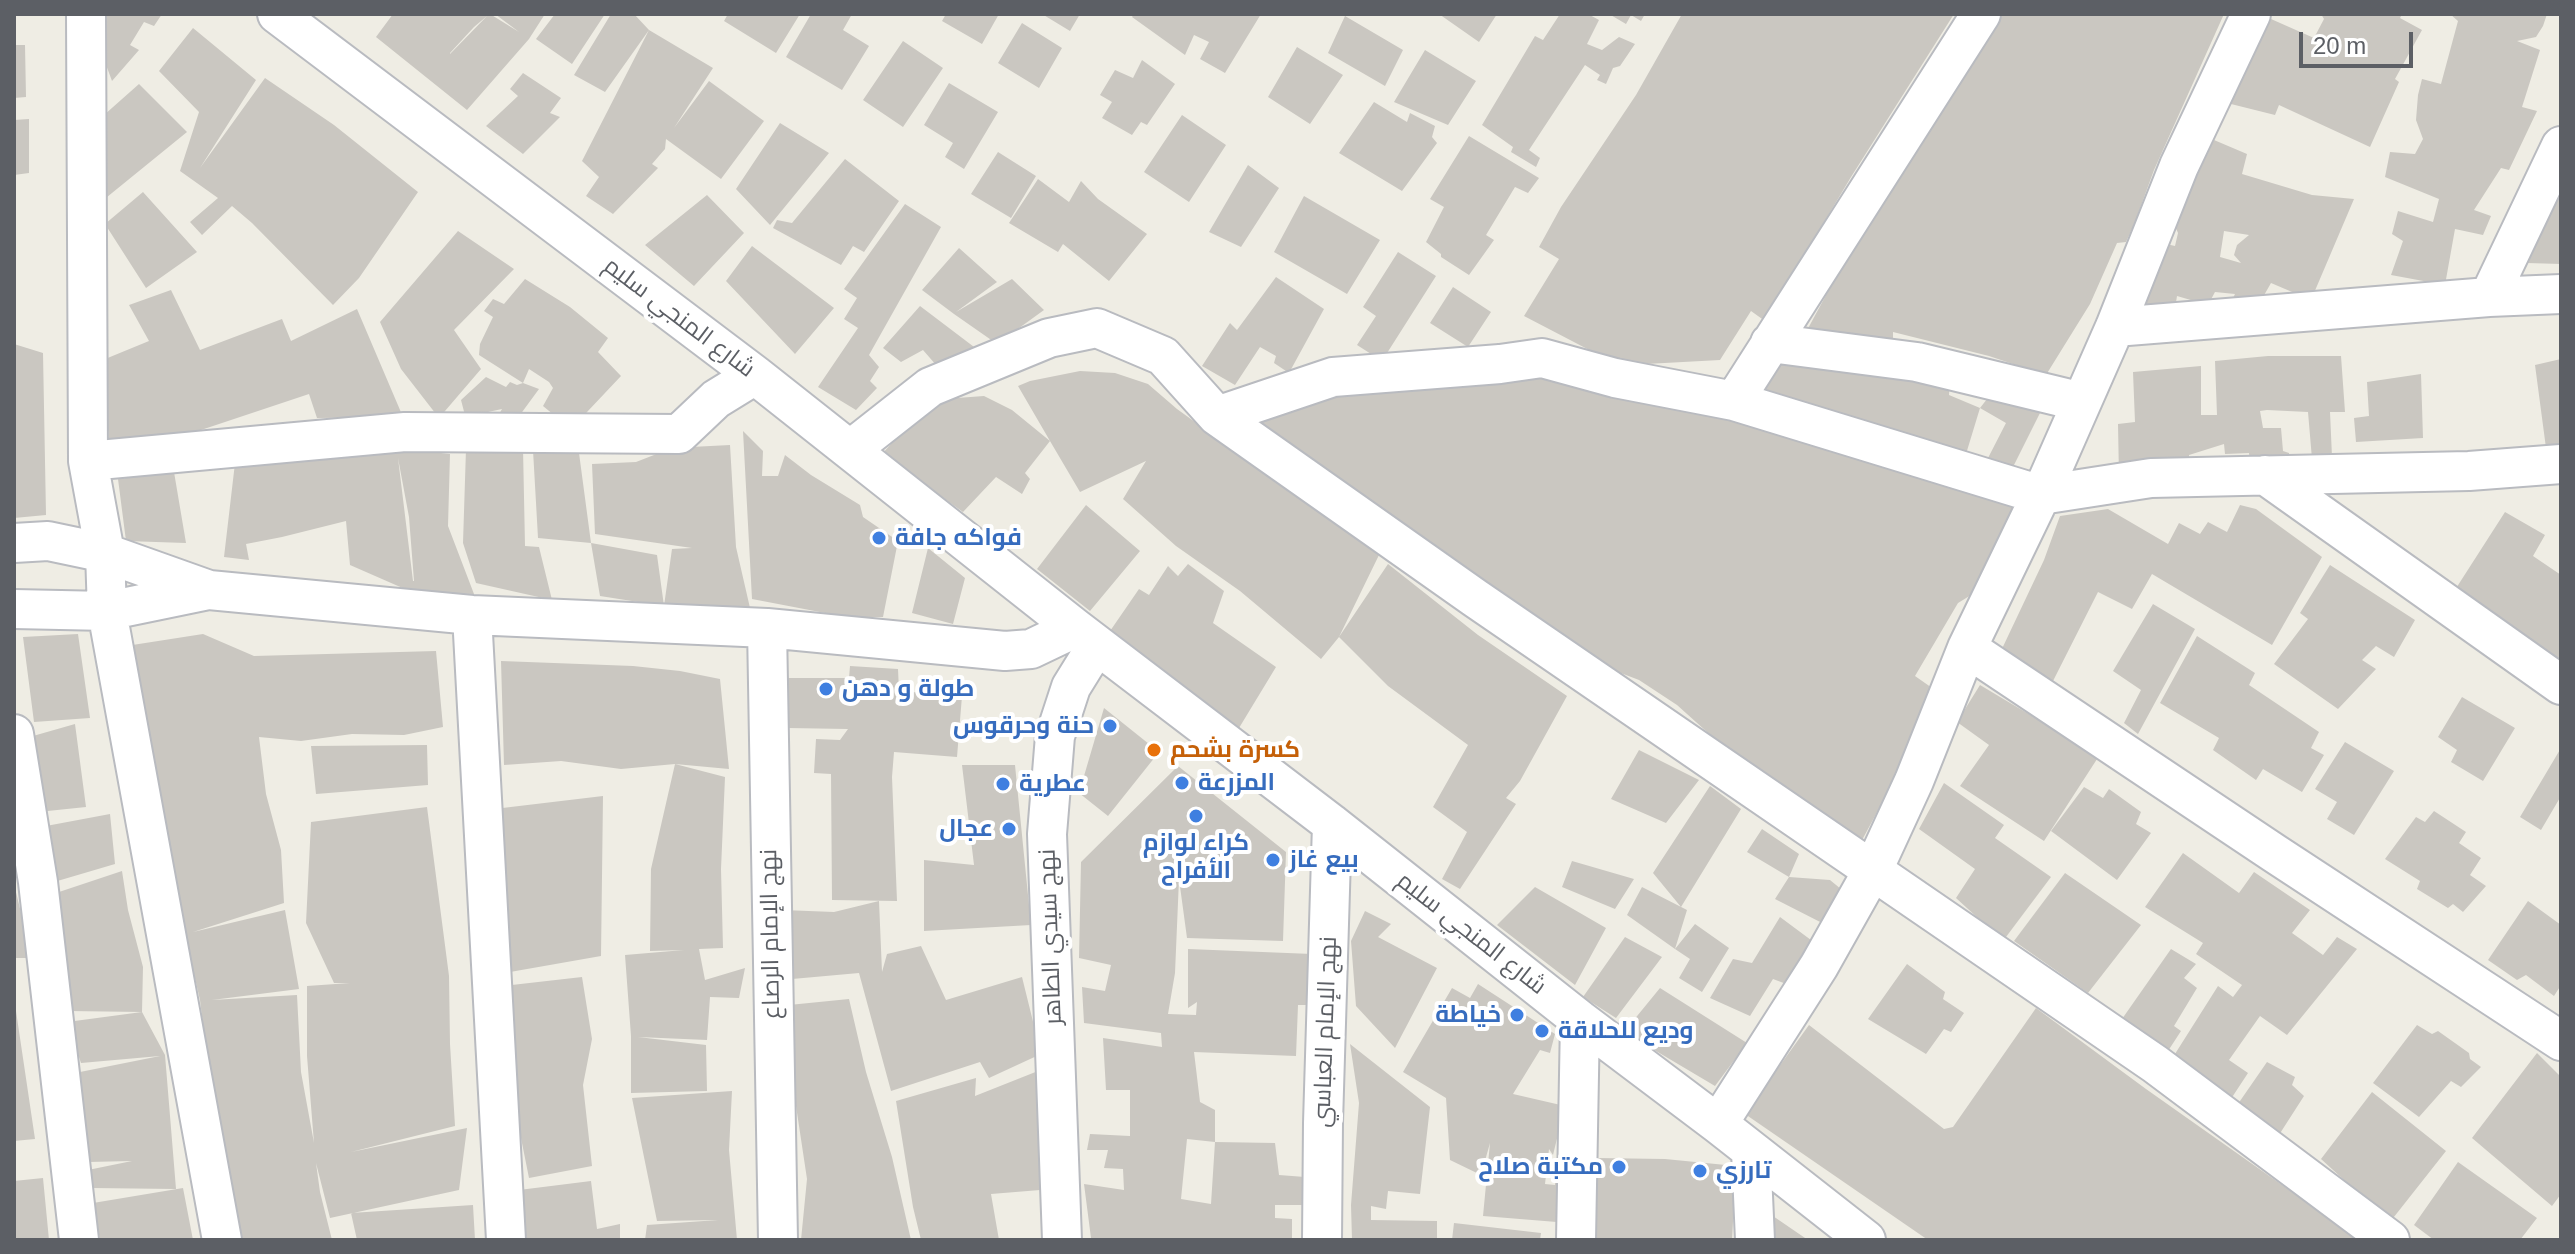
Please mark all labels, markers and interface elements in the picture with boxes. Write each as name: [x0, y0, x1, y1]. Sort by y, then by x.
scale bar: [2303, 16, 2417, 66]
text: 20 m: [2313, 32, 2366, 59]
street label: شارع المنجي سليم: [598, 252, 760, 384]
place label: فواكه جافة: [895, 524, 1022, 552]
marker: فواكه جافة: [870, 529, 888, 547]
place label: طولة و دهن: [842, 675, 974, 703]
marker: طولة و دهن: [817, 680, 835, 698]
place label: حنة وحرقوس: [953, 712, 1094, 740]
marker: حنة وحرقوس: [1101, 717, 1119, 735]
place label: كسرة بشحم: [1170, 736, 1300, 764]
marker: كسرة بشحم: [1145, 741, 1163, 759]
place label: المزرعة: [1198, 769, 1275, 797]
place label: عطرية: [1019, 770, 1086, 798]
marker: المزرعة: [1173, 774, 1191, 792]
marker: عطرية: [994, 775, 1012, 793]
marker: كراء لوازم الأفراح: [1187, 807, 1205, 825]
place label: عجال: [939, 815, 993, 843]
marker: عجال: [1000, 820, 1018, 838]
place label: كراء لوازم الأفراح: [1143, 829, 1249, 885]
place label: بيع غاز: [1289, 846, 1359, 874]
street label: نهج سيدي الطاهر: [1034, 848, 1068, 1026]
street label: نهج الإمام الرصاع: [755, 849, 787, 1019]
marker: بيع غاز: [1264, 851, 1282, 869]
street label: شارع المنجي سليم: [1390, 867, 1552, 1001]
street label: نهج الإمام العباسي: [1308, 936, 1344, 1128]
place label: خياطة: [1435, 1001, 1501, 1029]
marker: خياطة: [1508, 1006, 1526, 1024]
place label: وديع للحلاقة: [1558, 1017, 1694, 1045]
marker: وديع للحلاقة: [1533, 1022, 1551, 1040]
place label: مكتبة صلاح: [1478, 1153, 1603, 1181]
place label: تارزي: [1716, 1157, 1771, 1185]
marker: مكتبة صلاح: [1610, 1158, 1628, 1176]
marker: تارزي: [1691, 1162, 1709, 1180]

